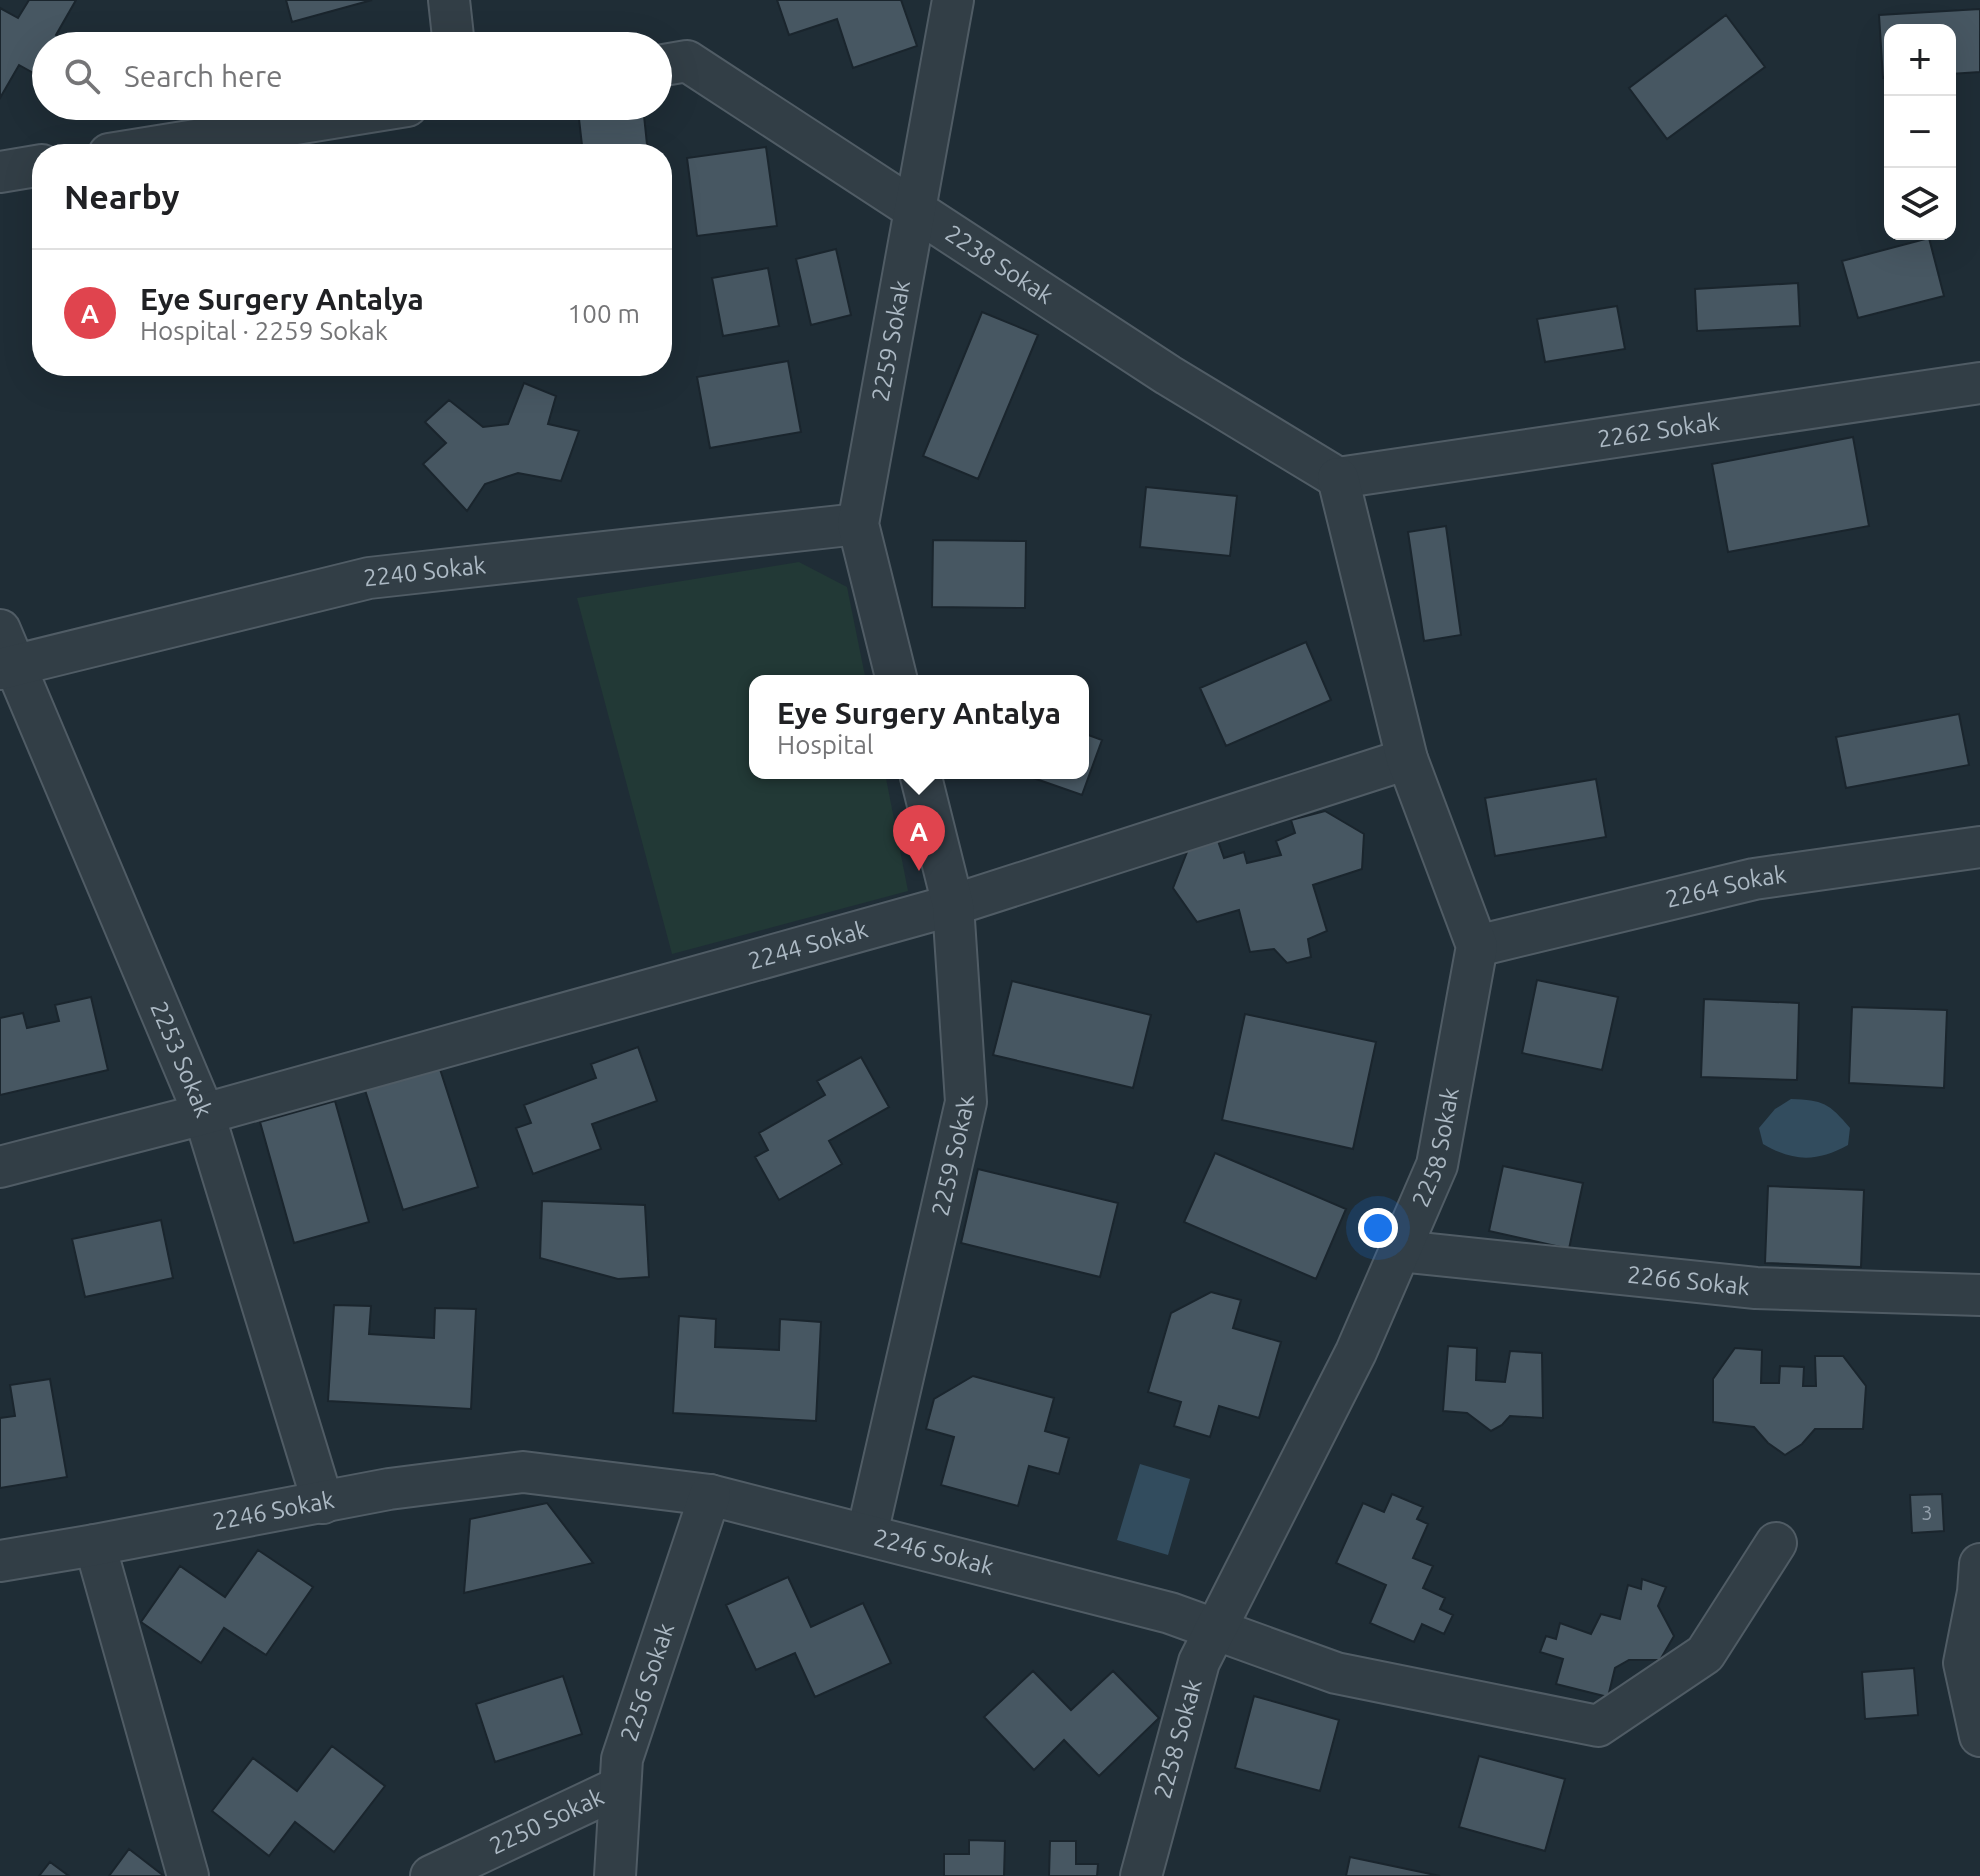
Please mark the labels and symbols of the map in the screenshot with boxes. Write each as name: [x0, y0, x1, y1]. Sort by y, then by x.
street label: 2238 Sokak: [940, 219, 1058, 309]
street label: 2259 Sokak: [866, 278, 915, 404]
street label: 2262 Sokak: [1596, 408, 1721, 452]
street label: 2240 Sokak: [362, 551, 487, 592]
pin: A: [893, 805, 945, 871]
street label: 2264 Sokak: [1663, 861, 1788, 913]
street label: 2244 Sokak: [745, 915, 871, 974]
street label: 2253 Sokak: [145, 997, 218, 1121]
street label: 2258 Sokak: [1406, 1085, 1464, 1211]
street label: 2259 Sokak: [926, 1095, 979, 1219]
your location: [1358, 1208, 1398, 1248]
street label: 2266 Sokak: [1626, 1261, 1751, 1300]
street label: 2246 Sokak: [210, 1486, 336, 1535]
house number: 3: [1921, 1501, 1933, 1524]
street label: 2246 Sokak: [871, 1524, 997, 1580]
street label: 2256 Sokak: [615, 1620, 679, 1745]
street label: 2258 Sokak: [1149, 1676, 1207, 1802]
street label: 2250 Sokak: [485, 1783, 608, 1859]

